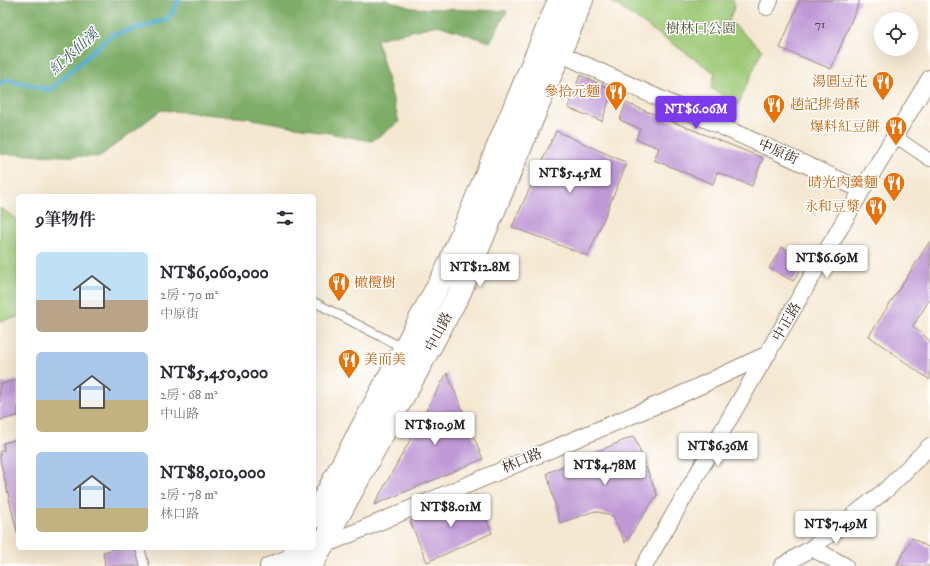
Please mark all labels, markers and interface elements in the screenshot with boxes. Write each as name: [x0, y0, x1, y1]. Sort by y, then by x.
map controls: [874, 12, 918, 56]
button: locate: [874, 12, 918, 56]
house number: 71: [815, 17, 825, 32]
park label: 樹林口公園: [666, 20, 736, 38]
water label: 紅水仙溪: [45, 24, 104, 79]
restaurant icon: 湯圓豆花: [870, 69, 896, 102]
place label: 湯圓豆花: [812, 73, 868, 91]
restaurant icon: 參拾元麵: [603, 79, 629, 112]
place label: 參拾元麵: [544, 83, 600, 101]
restaurant icon: 趙記排骨酥: [761, 92, 787, 125]
pin: NT$6.06M: [655, 96, 737, 130]
place label: 趙記排骨酥: [790, 96, 860, 114]
text: NT$6.06M: [664, 101, 728, 117]
restaurant icon: 爆料紅豆餅: [883, 114, 909, 147]
place label: 爆料紅豆餅: [810, 118, 880, 136]
street label: 中原街: [755, 135, 801, 169]
pin: NT$5.45M: [529, 160, 611, 194]
text: NT$5.45M: [539, 165, 601, 181]
restaurant icon: 晴光肉羹麵: [881, 170, 907, 203]
place label: 晴光肉羹麵: [808, 174, 878, 192]
restaurant icon: 永和豆漿: [863, 194, 889, 227]
place label: 永和豆漿: [804, 198, 860, 216]
icon: filters: [274, 207, 296, 229]
text: 9筆物件: [36, 209, 95, 231]
pin: NT$6.69M: [786, 245, 868, 279]
text: NT$6.69M: [796, 250, 858, 266]
pin: NT$12.8M: [439, 254, 521, 288]
text: NT$12.8M: [450, 259, 510, 275]
text: NT$6,060,000: [160, 262, 269, 284]
icon: home: [68, 268, 116, 316]
restaurant icon: 橄欖樹: [326, 270, 352, 303]
place label: 橄欖樹: [354, 274, 396, 292]
text: 2房 · 70 m²: [160, 287, 218, 303]
street label: 中正路: [769, 299, 805, 345]
text: 中原街: [160, 306, 199, 322]
street label: 中山路: [421, 309, 457, 355]
restaurant icon: 美而美: [336, 347, 362, 380]
place label: 美而美: [364, 351, 406, 369]
text: NT$5,450,000: [160, 362, 268, 384]
icon: home: [68, 368, 116, 416]
text: 2房 · 68 m²: [160, 387, 218, 403]
text: 中山路: [160, 406, 199, 422]
pin: NT$10.9M: [394, 412, 476, 446]
text: NT$10.9M: [405, 417, 465, 433]
pin: NT$6.36M: [677, 433, 759, 467]
text: NT$6.36M: [688, 438, 748, 454]
street label: 林口路: [499, 445, 545, 477]
pin: NT$4.78M: [564, 452, 646, 486]
text: NT$4.78M: [574, 457, 636, 473]
text: NT$8,010,000: [160, 462, 266, 484]
icon: home: [68, 468, 116, 516]
text: 2房 · 78 m²: [160, 487, 218, 503]
pin: NT$8.01M: [410, 494, 492, 528]
text: NT$8.01M: [421, 499, 481, 515]
text: 林口路: [160, 506, 199, 522]
pin: NT$7.49M: [795, 511, 877, 545]
text: NT$7.49M: [804, 516, 868, 532]

